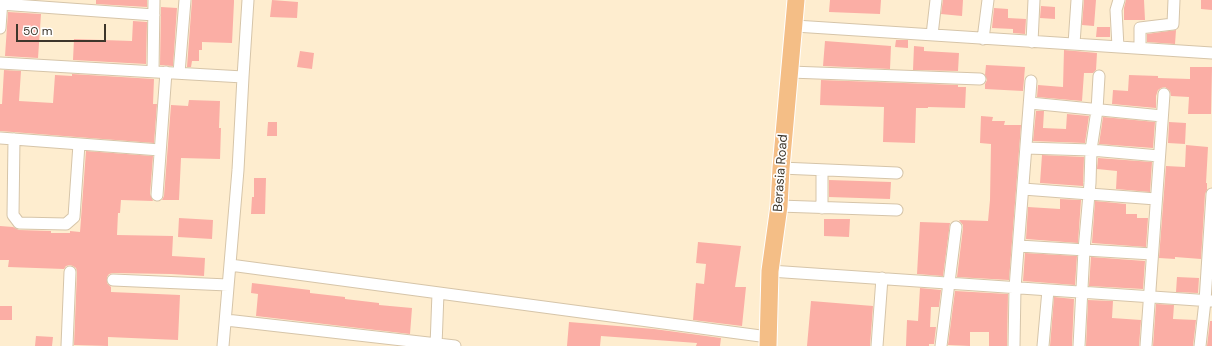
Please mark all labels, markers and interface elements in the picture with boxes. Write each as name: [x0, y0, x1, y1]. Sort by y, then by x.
scale bar: [18, 16, 108, 42]
text: 50 m: [23, 23, 52, 39]
street label: Berasia Road: [771, 134, 791, 212]

